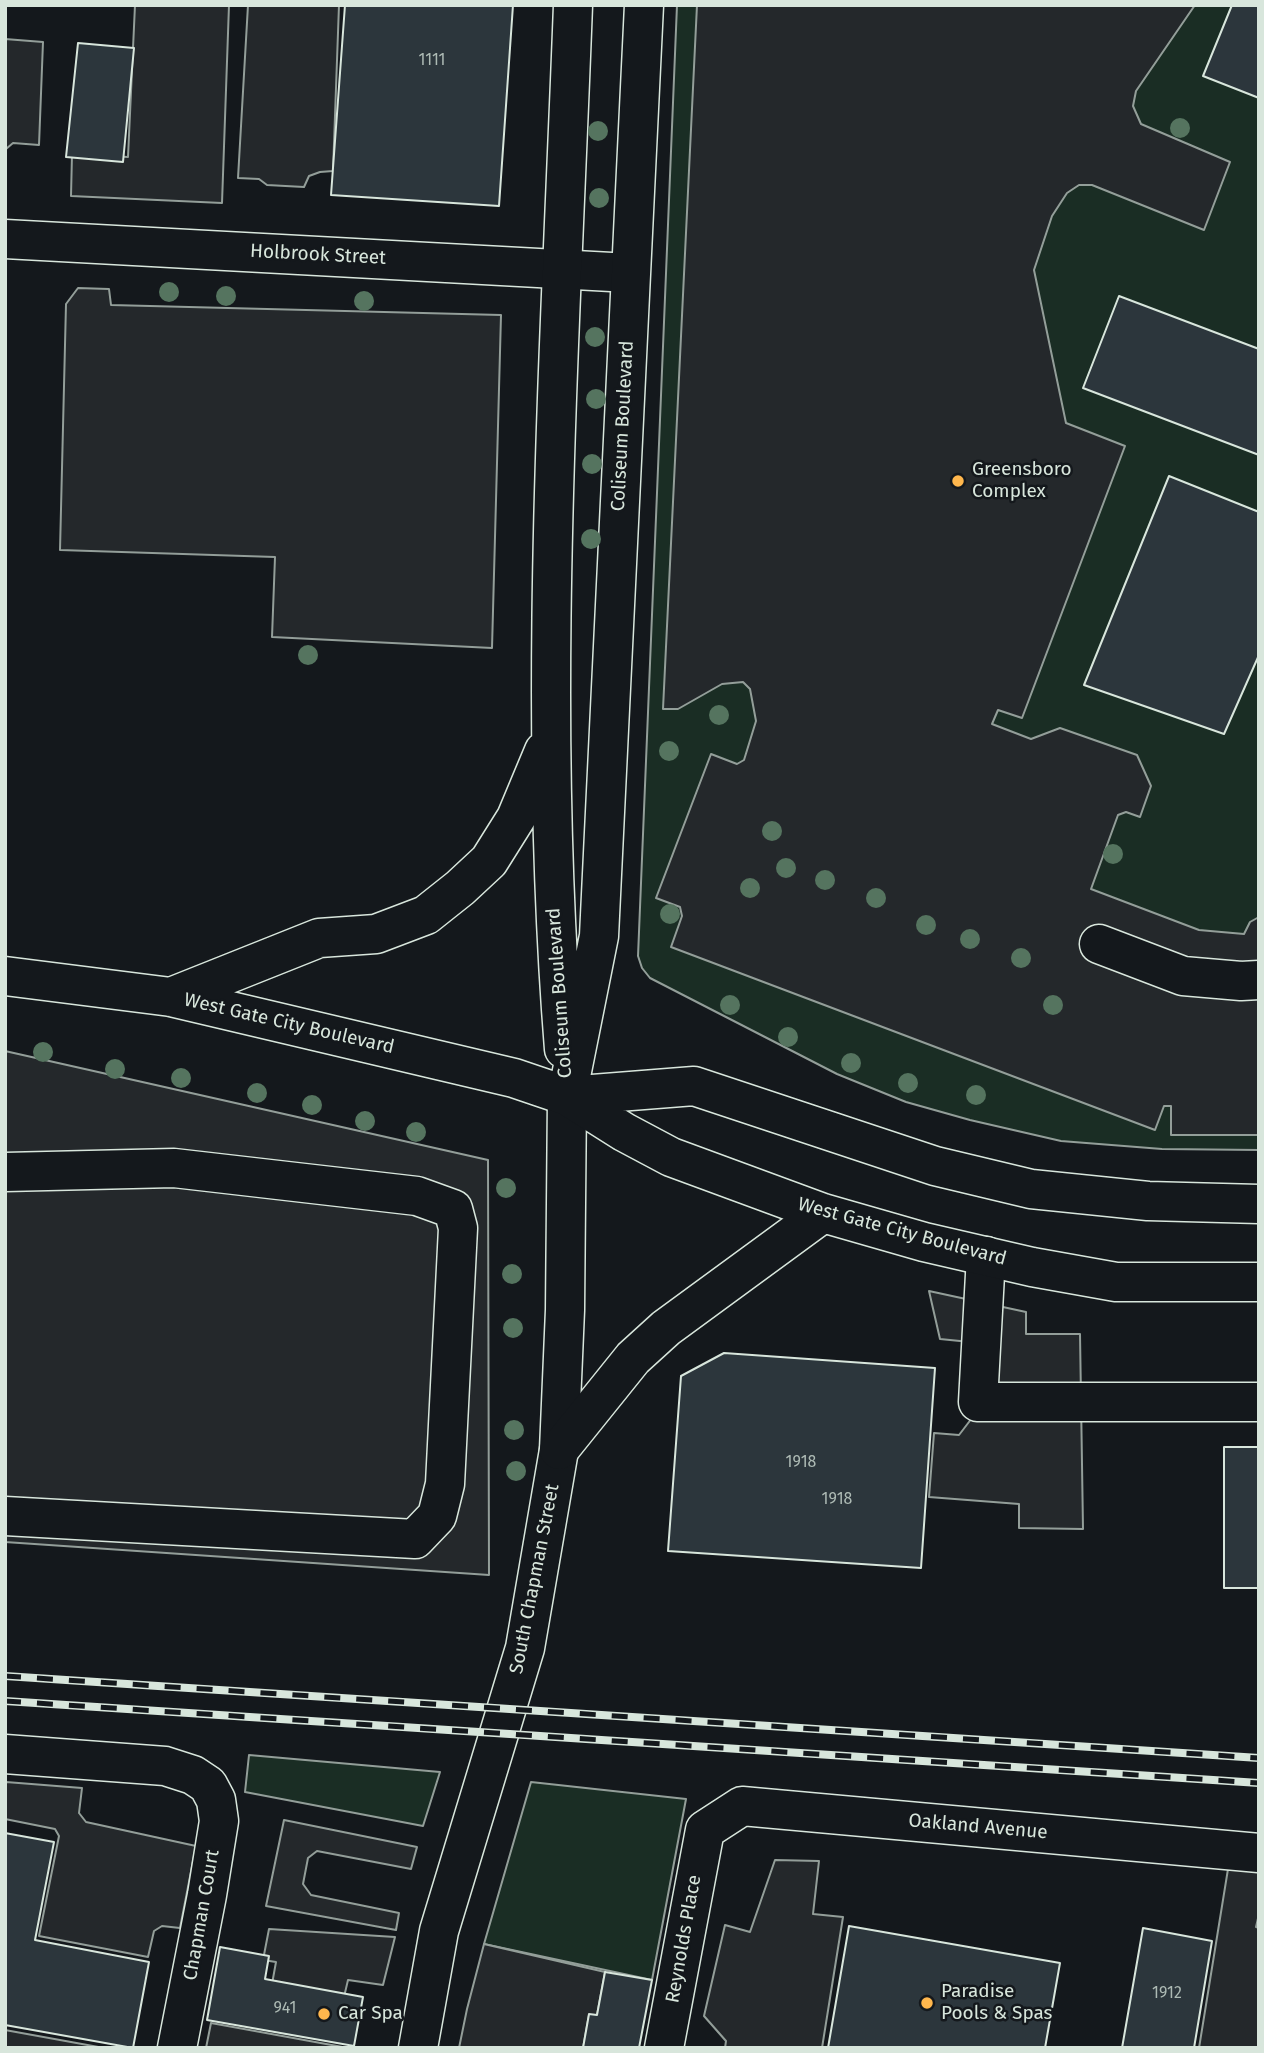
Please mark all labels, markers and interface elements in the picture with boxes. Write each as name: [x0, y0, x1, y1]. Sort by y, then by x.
house number: 1111: [418, 51, 446, 71]
street label: Holbrook Street: [249, 240, 387, 270]
street label: Coliseum Boulevard: [607, 340, 639, 512]
place label: Greensboro Complex: [972, 459, 1072, 503]
marker: Greensboro Complex: [950, 473, 966, 489]
street label: Coliseum Boulevard: [543, 907, 577, 1079]
street label: West Gate City Boulevard: [182, 989, 396, 1059]
street label: West Gate City Boulevard: [795, 1193, 1009, 1271]
house number: 1918: [786, 1453, 816, 1473]
street label: South Chapman Street: [505, 1482, 565, 1676]
house number: 1918: [822, 1490, 852, 1510]
street label: Oakland Avenue: [908, 1810, 1048, 1844]
street label: Chapman Court: [179, 1848, 225, 1982]
street label: Reynolds Place: [662, 1873, 706, 2005]
place label: Paradise Pools & Spas: [941, 1981, 1052, 2025]
house number: 1912: [1152, 1984, 1182, 2004]
marker: Paradise Pools & Spas: [919, 1995, 935, 2011]
house number: 941: [274, 1999, 296, 2019]
place label: Car Spa: [338, 2003, 403, 2025]
marker: Car Spa: [316, 2006, 332, 2022]

